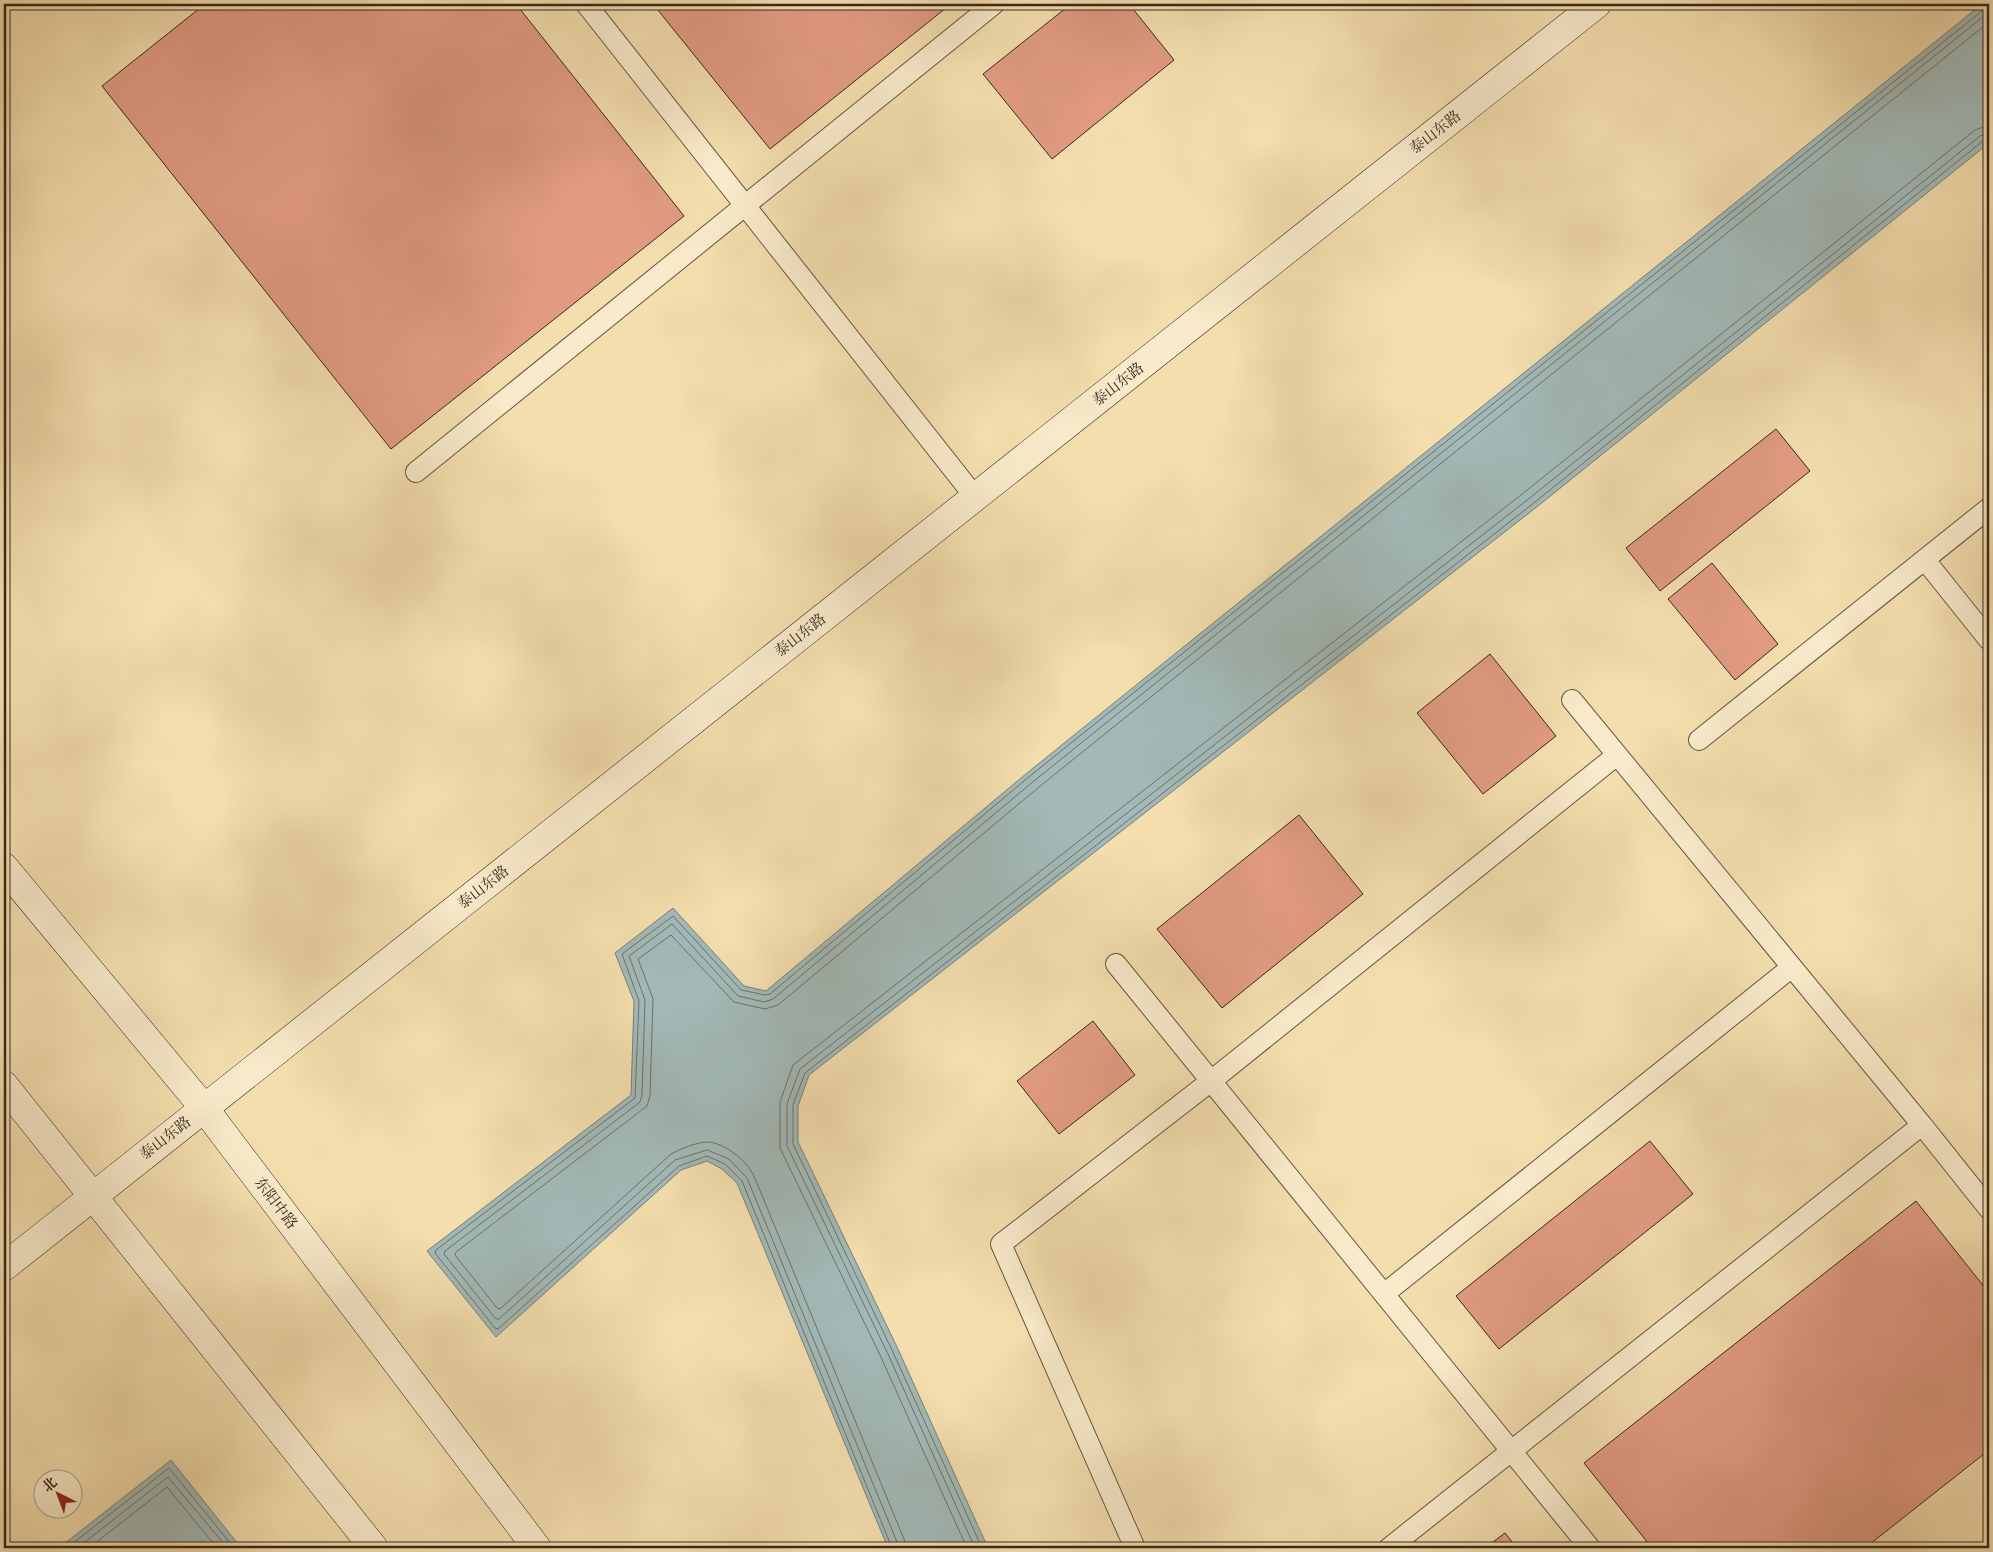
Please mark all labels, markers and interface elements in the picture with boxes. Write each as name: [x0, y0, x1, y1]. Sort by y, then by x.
street label: 泰山东路: [1406, 106, 1464, 158]
street label: 泰山东路: [1089, 358, 1147, 410]
street label: 泰山东路: [771, 609, 829, 661]
street label: 泰山东路: [454, 861, 512, 913]
street label: 泰山东路: [136, 1112, 194, 1164]
street label: 东阳中路: [251, 1174, 301, 1232]
north arrow: [32, 1470, 82, 1520]
text: 北: [39, 1474, 61, 1496]

